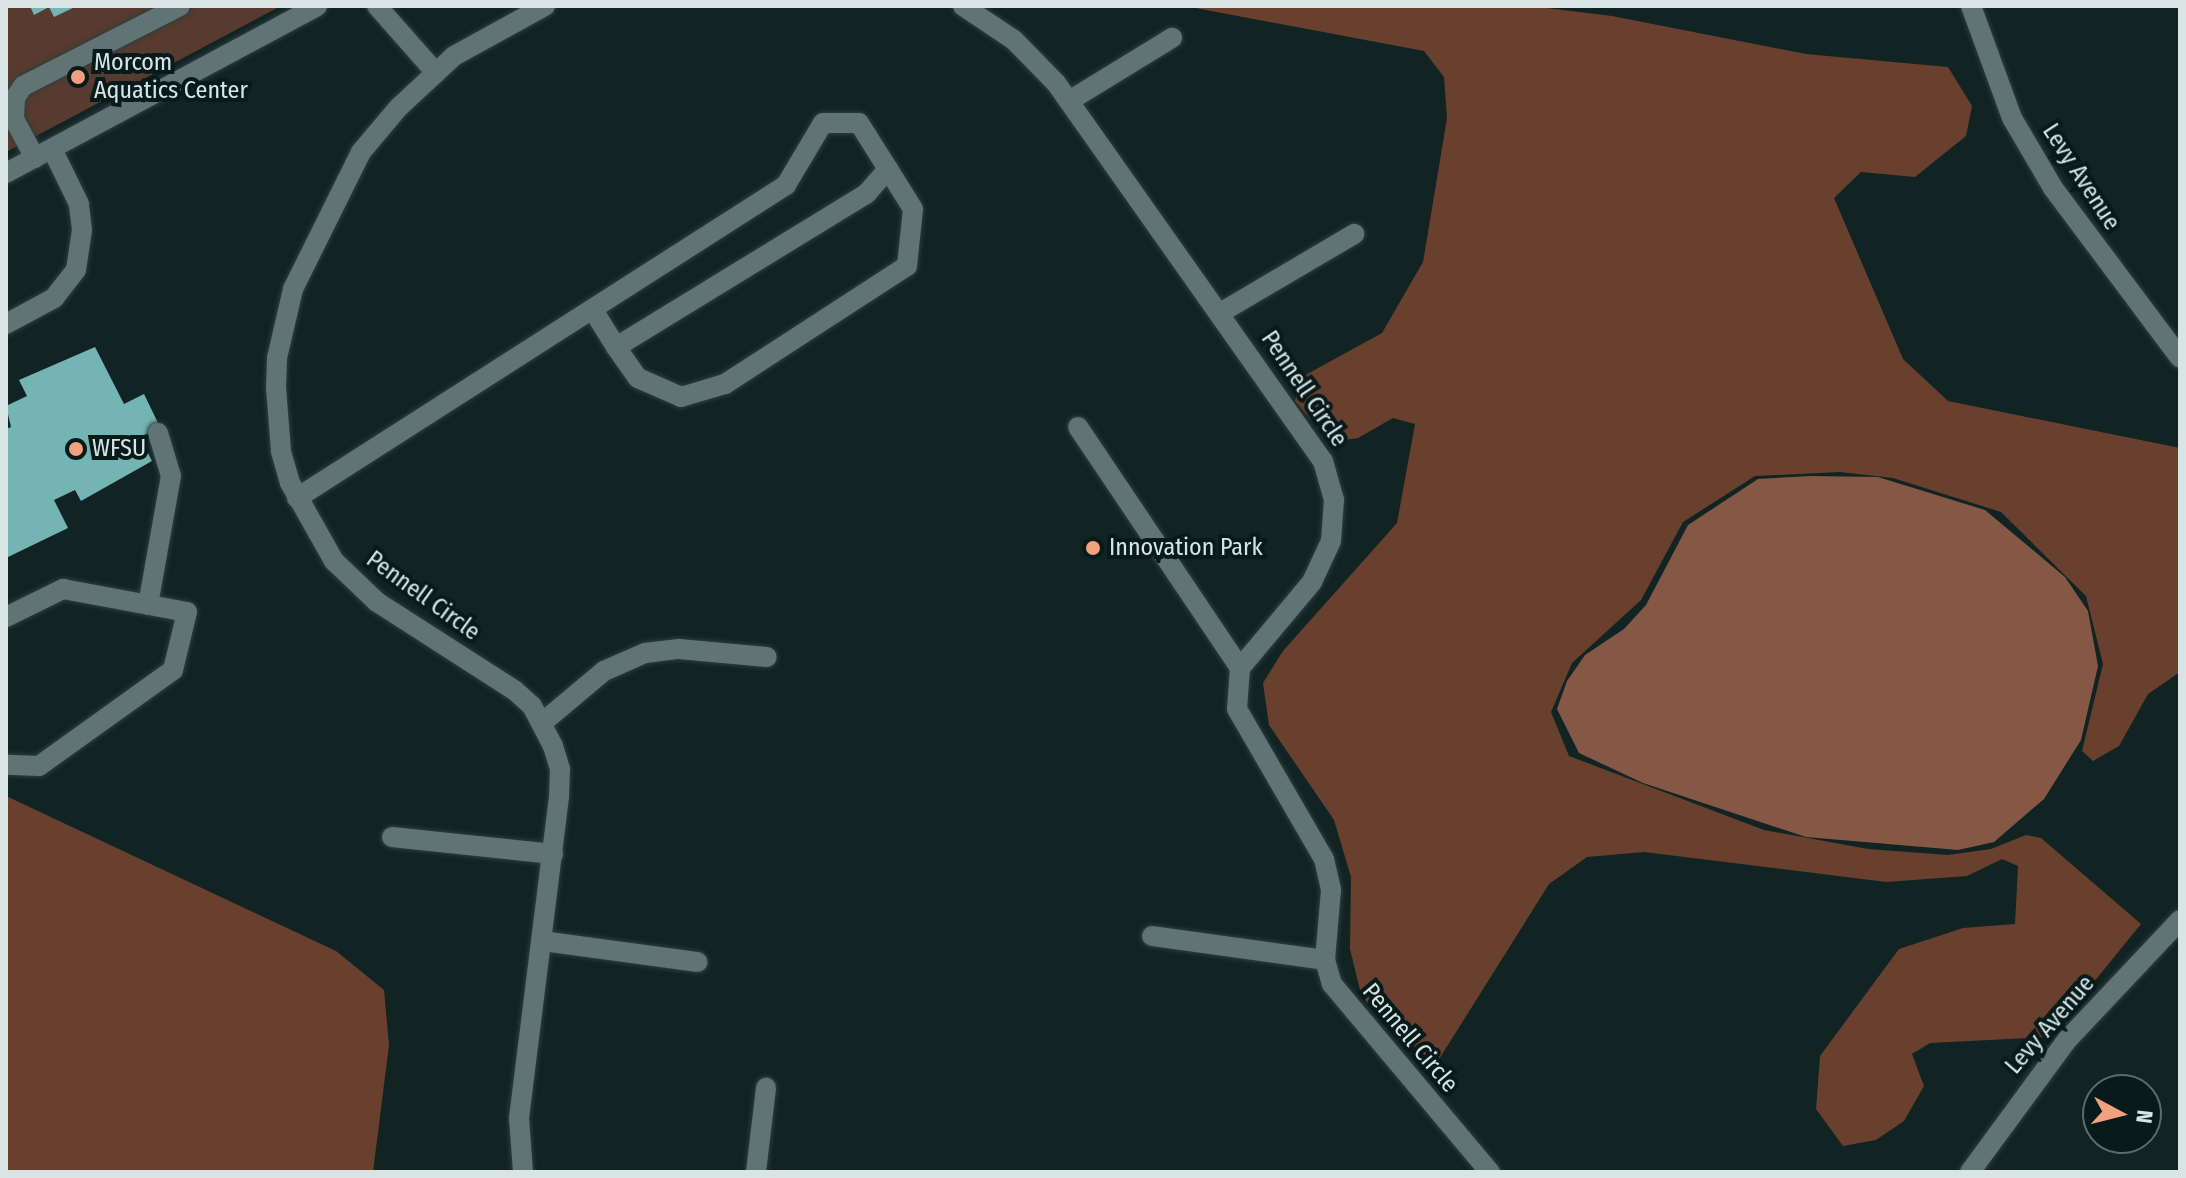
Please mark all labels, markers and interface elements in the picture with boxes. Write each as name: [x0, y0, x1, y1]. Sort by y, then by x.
place label: Morcom Aquatics Center: [94, 49, 248, 105]
marker: Morcom Aquatics Center: [69, 68, 87, 86]
street label: Levy Avenue: [2036, 118, 2126, 236]
street label: Pennell Circle: [1255, 326, 1353, 452]
place label: WFSU: [92, 435, 146, 463]
marker: WFSU: [67, 440, 85, 458]
place label: Innovation Park: [1109, 534, 1263, 562]
marker: Innovation Park: [1084, 539, 1102, 557]
street label: Pennell Circle: [361, 545, 485, 647]
street label: Levy Avenue: [1999, 970, 2101, 1080]
street label: Pennell Circle: [1356, 978, 1464, 1098]
north arrow: [2082, 1074, 2162, 1154]
text: N: [2130, 1109, 2159, 1125]

